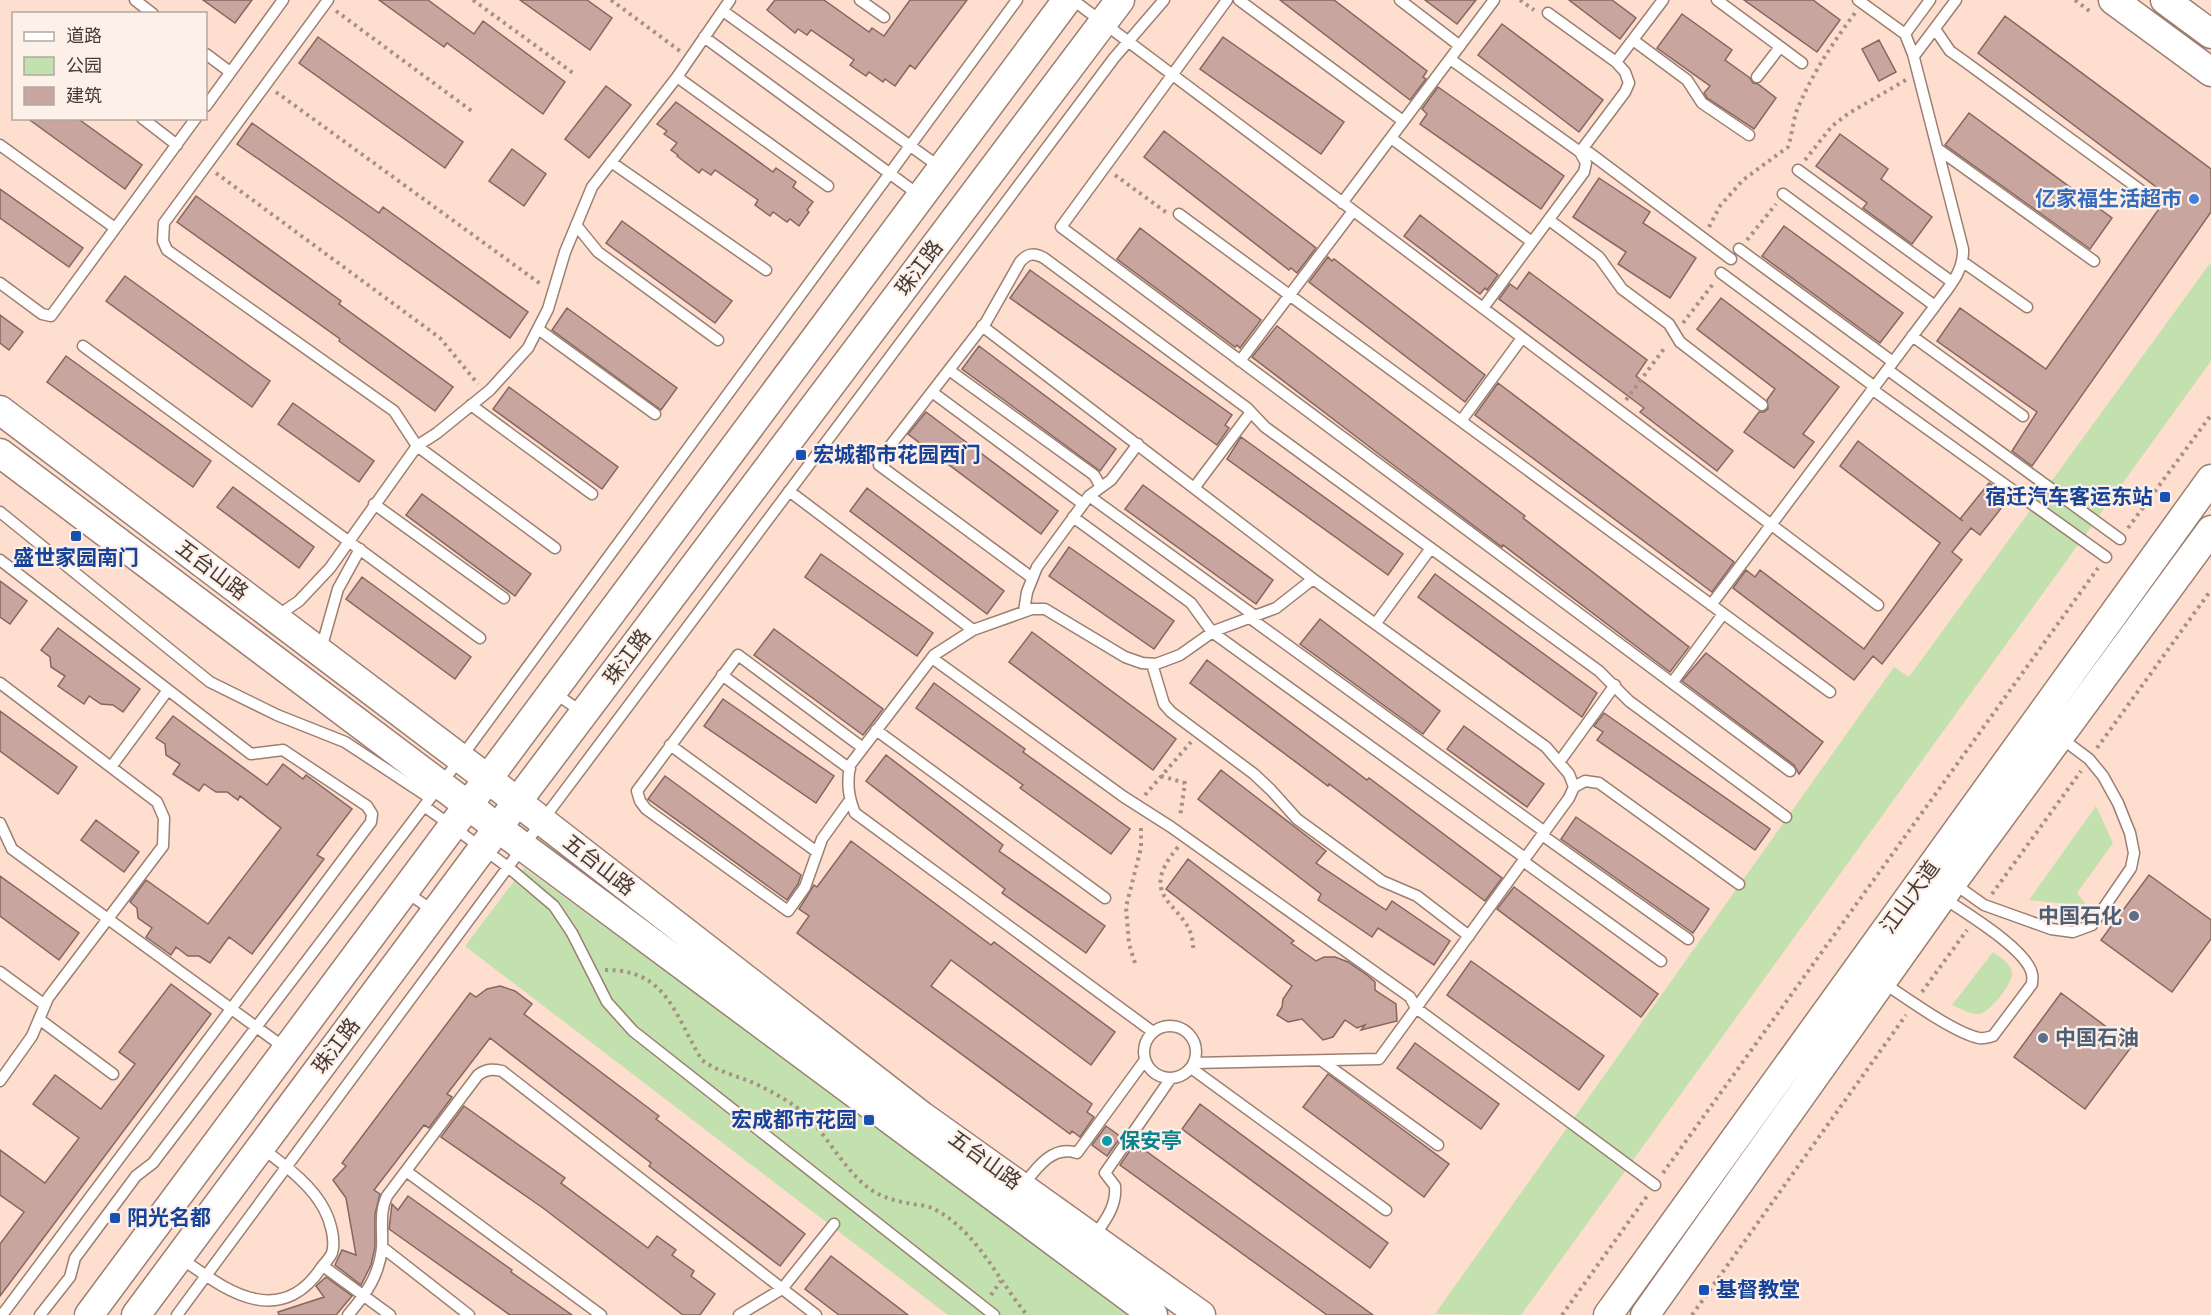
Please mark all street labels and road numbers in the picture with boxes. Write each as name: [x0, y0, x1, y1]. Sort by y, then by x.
street label: 珠江路: [890, 235, 948, 300]
street label: 五台山路: [171, 534, 253, 605]
street label: 珠江路: [598, 624, 656, 689]
street label: 五台山路: [559, 829, 640, 900]
street label: 江山大道: [1875, 855, 1944, 938]
street label: 珠江路: [307, 1013, 365, 1078]
street label: 五台山路: [944, 1125, 1027, 1194]

